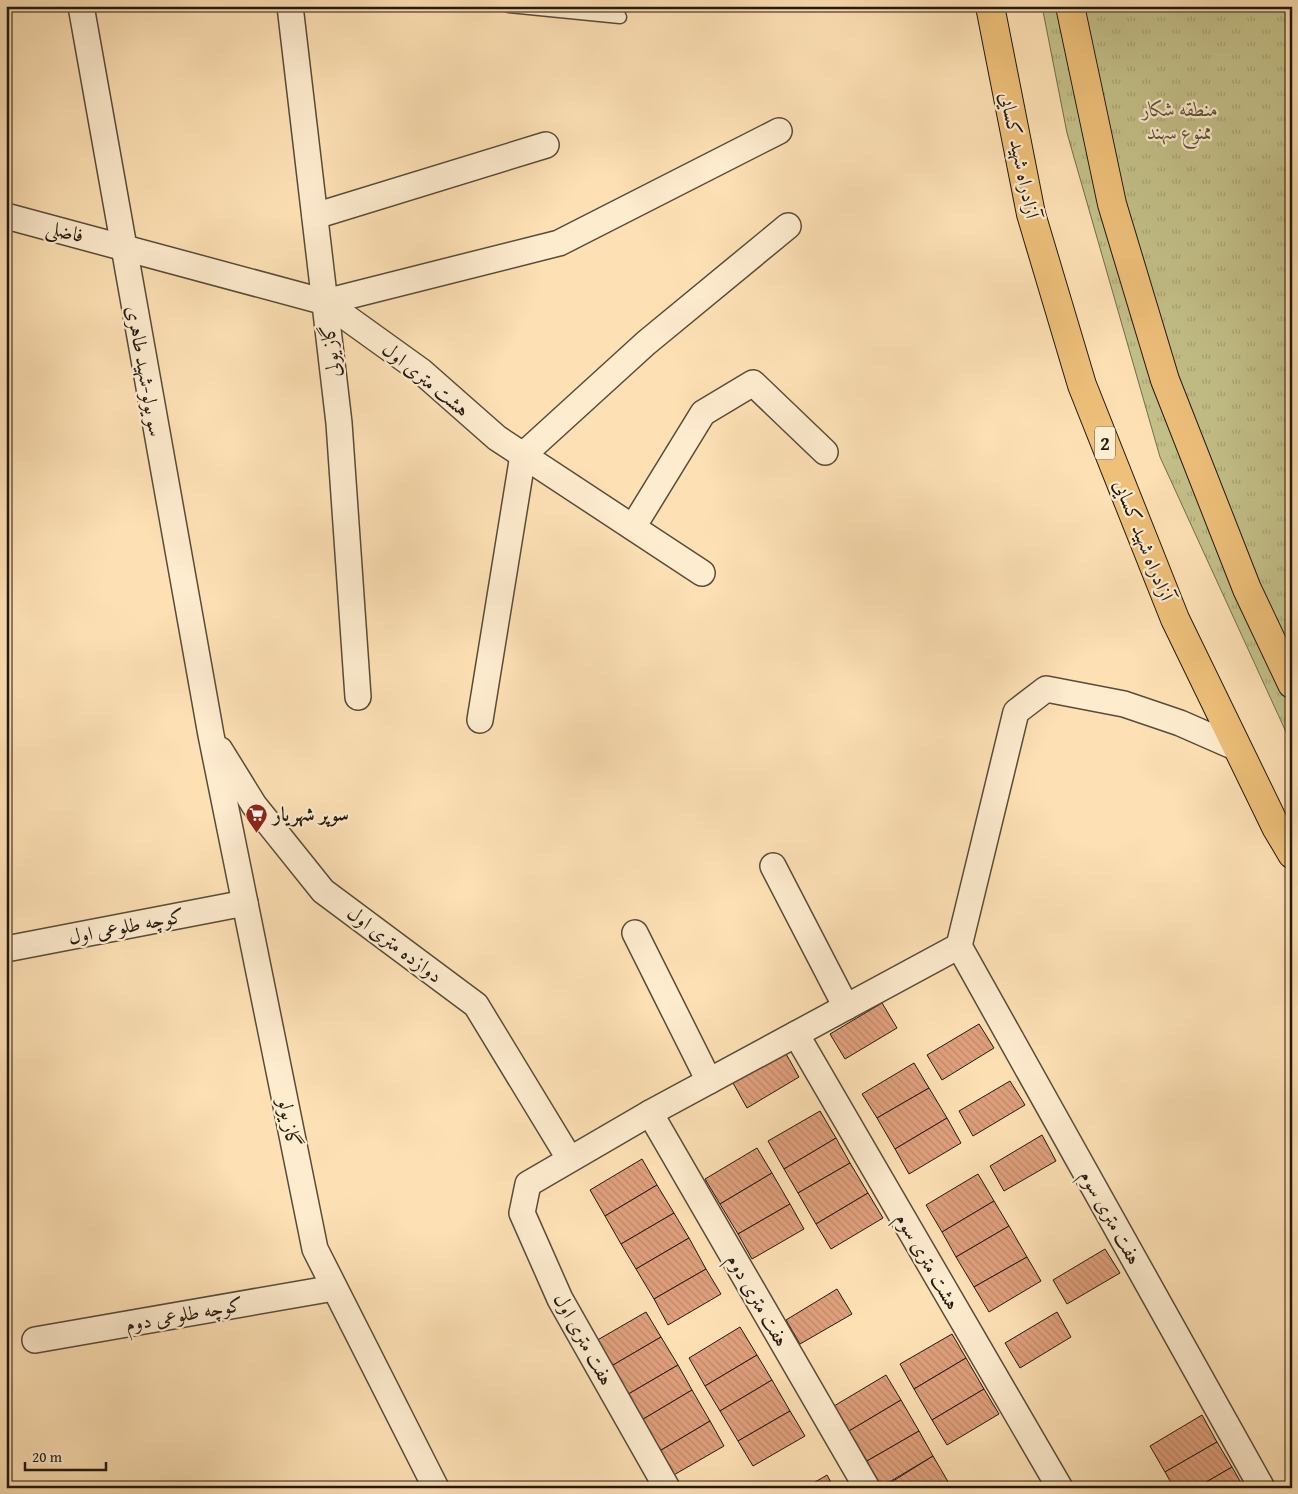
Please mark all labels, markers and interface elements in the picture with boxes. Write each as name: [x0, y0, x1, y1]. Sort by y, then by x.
street label: آزادراه شهید کسایی: [993, 89, 1049, 223]
park label: منطقه شکار ممنوع سهند: [1140, 94, 1218, 150]
street label: فاضلی: [43, 212, 87, 250]
street label: سو یولو-شهید طاهری: [120, 303, 171, 439]
street label: گاز یولی: [312, 323, 347, 379]
street label: هشت متری اول: [376, 334, 476, 423]
road number: 2: [1095, 426, 1115, 459]
street label: آزادراه شهید کسایی: [1107, 475, 1183, 607]
place label: سوپر شهریار: [271, 799, 349, 828]
supermarket icon: سوپر شهریار: [245, 802, 269, 833]
street label: دوازده متری اول: [341, 898, 449, 989]
street label: کوچه طلوعی اول: [66, 900, 186, 951]
street label: گاز یولو: [271, 1094, 309, 1150]
street label: هفت متری سوم: [1070, 1164, 1149, 1271]
street label: هشت متری سوم: [885, 1207, 968, 1317]
street label: هفت متری دوم: [717, 1248, 797, 1354]
street label: هفت متری اول: [547, 1287, 622, 1390]
street label: کوچه طلوعی دوم: [123, 1289, 246, 1342]
scale bar: [25, 1439, 106, 1471]
text: 20 m: [32, 1446, 63, 1467]

